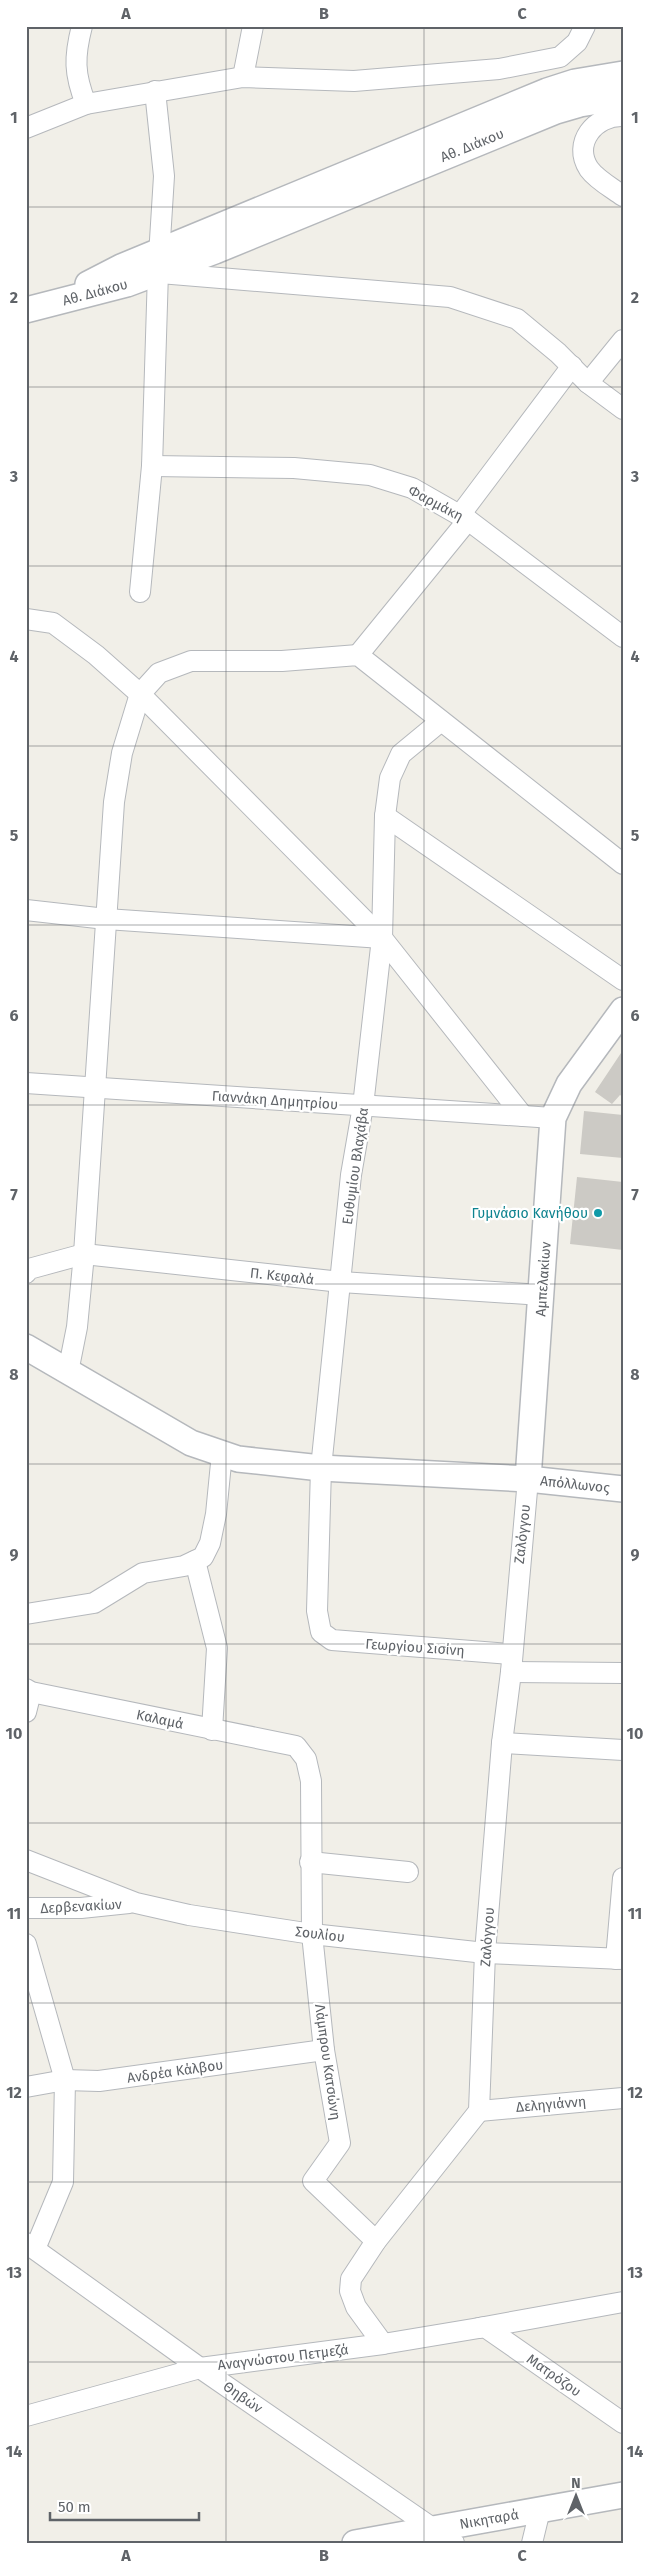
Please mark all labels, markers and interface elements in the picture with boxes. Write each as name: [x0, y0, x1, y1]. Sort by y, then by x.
text: A: [120, 4, 131, 23]
text: B: [319, 4, 329, 23]
text: C: [517, 4, 527, 23]
text: 1: [10, 108, 18, 127]
text: 1: [631, 108, 639, 127]
street label: Αθ. Διάκου: [438, 125, 506, 166]
street label: Αθ. Διάκου: [61, 276, 130, 309]
text: 2: [10, 288, 18, 307]
text: 2: [631, 288, 639, 307]
text: 3: [9, 467, 18, 486]
text: 3: [630, 467, 639, 486]
street label: Φαρμάκη: [405, 482, 466, 525]
text: 4: [9, 647, 19, 666]
text: 4: [630, 647, 640, 666]
text: 5: [10, 826, 19, 845]
text: 5: [631, 826, 640, 845]
text: 6: [9, 1006, 19, 1025]
text: 6: [630, 1006, 640, 1025]
street label: Γιαννάκη Δημητρίου: [211, 1088, 339, 1113]
street label: Ευθυμίου Βλαχάβα: [339, 1106, 372, 1226]
text: 7: [10, 1185, 18, 1204]
text: 7: [631, 1185, 639, 1204]
place label: Γυμνάσιο Κανήθου: [471, 1205, 588, 1222]
marker: Γυμνάσιο Κανήθου: [592, 1207, 604, 1219]
street label: Αμπελακίων: [532, 1241, 555, 1317]
street label: Π. Κεφαλά: [249, 1265, 315, 1288]
text: 8: [9, 1365, 19, 1384]
text: 8: [630, 1365, 640, 1384]
street label: Απόλλωνος: [539, 1472, 611, 1497]
street label: Ζαλόγγου: [511, 1503, 534, 1565]
text: 9: [10, 1545, 19, 1564]
text: 9: [631, 1545, 640, 1564]
street label: Γεωργίου Σισίνη: [365, 1636, 465, 1659]
street label: Καλαμά: [135, 1706, 185, 1733]
text: 10: [6, 1724, 22, 1743]
text: 10: [627, 1724, 643, 1743]
street label: Δερβενακίων: [40, 1896, 123, 1917]
text: 11: [7, 1904, 21, 1923]
text: 11: [628, 1904, 642, 1923]
street label: Ζαλόγγου: [477, 1907, 498, 1967]
street label: Σουλίου: [294, 1923, 346, 1946]
street label: Λάμπρου Κατσώνη: [311, 2003, 344, 2121]
street label: Ανδρέα Κάλβου: [126, 2056, 224, 2087]
text: 12: [6, 2083, 22, 2102]
text: 12: [627, 2083, 643, 2102]
street label: Δεληγιάννη: [515, 2093, 587, 2116]
text: 13: [6, 2263, 22, 2282]
text: 13: [627, 2263, 643, 2282]
street label: Αναγνώστου Πετμεζά: [217, 2341, 349, 2374]
street label: Ματρόζου: [523, 2351, 584, 2400]
street label: Θηβών: [220, 2378, 266, 2417]
text: 14: [6, 2442, 22, 2461]
text: 14: [627, 2442, 643, 2461]
north arrow: [552, 2472, 602, 2522]
text: N: [571, 2475, 581, 2492]
scale bar: [50, 2489, 199, 2521]
text: 50 m: [58, 2498, 91, 2516]
street label: Νικηταρά: [458, 2506, 520, 2533]
text: A: [120, 2546, 131, 2565]
text: B: [319, 2546, 329, 2565]
text: C: [517, 2546, 527, 2565]

